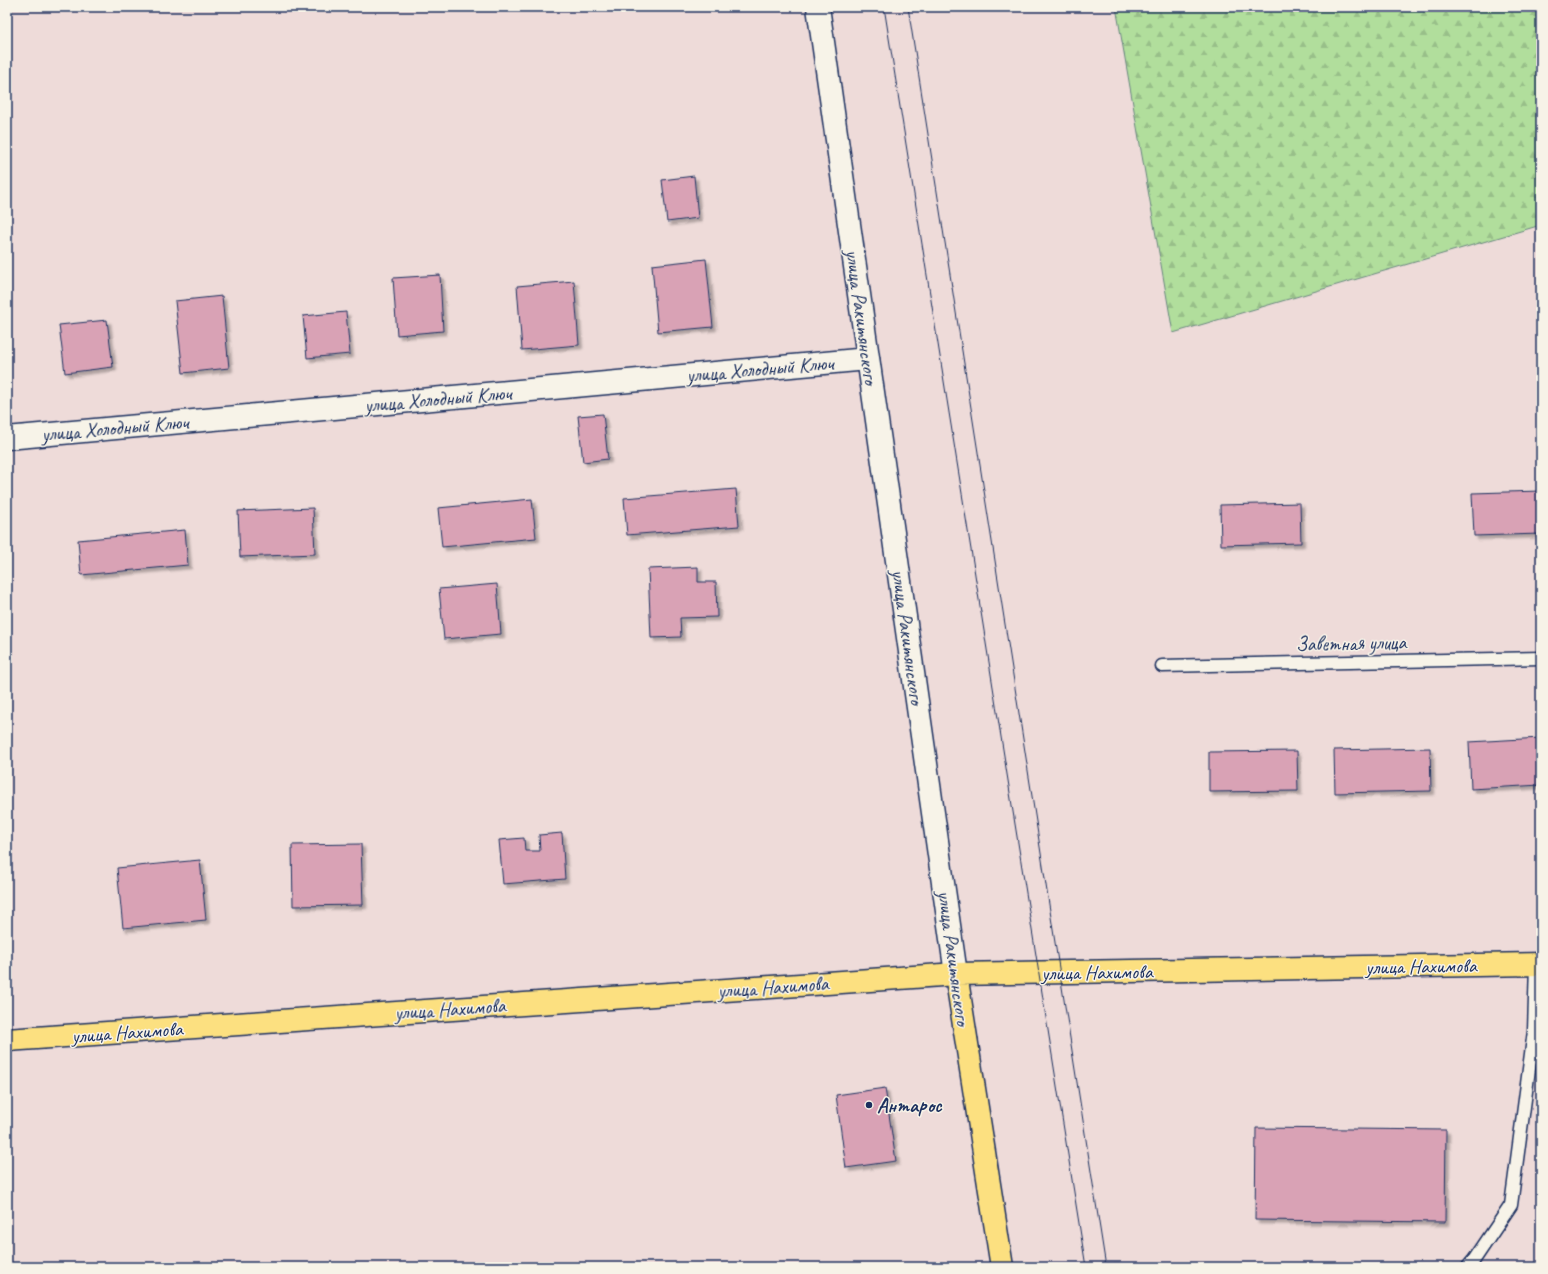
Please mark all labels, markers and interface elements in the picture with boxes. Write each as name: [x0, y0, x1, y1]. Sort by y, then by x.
street label: улица Ракитянского: [840, 247, 884, 388]
street label: улица Холодный Ключ: [685, 350, 836, 388]
street label: улица Холодный Ключ: [363, 380, 514, 418]
street label: улица Холодный Ключ: [40, 409, 191, 447]
street label: улица Ракитянского: [886, 567, 930, 708]
street label: Заветная улица: [1296, 630, 1408, 657]
street label: улица Ракитянского: [932, 888, 976, 1029]
street label: улица Нахимова: [1364, 953, 1478, 980]
street label: улица Нахимова: [1040, 959, 1154, 986]
street label: улица Нахимова: [716, 971, 831, 1004]
street label: улица Нахимова: [393, 993, 508, 1026]
street label: улица Нахимова: [70, 1016, 185, 1049]
place label: Антарос: [877, 1093, 943, 1118]
marker: Антарос: [864, 1100, 874, 1110]

